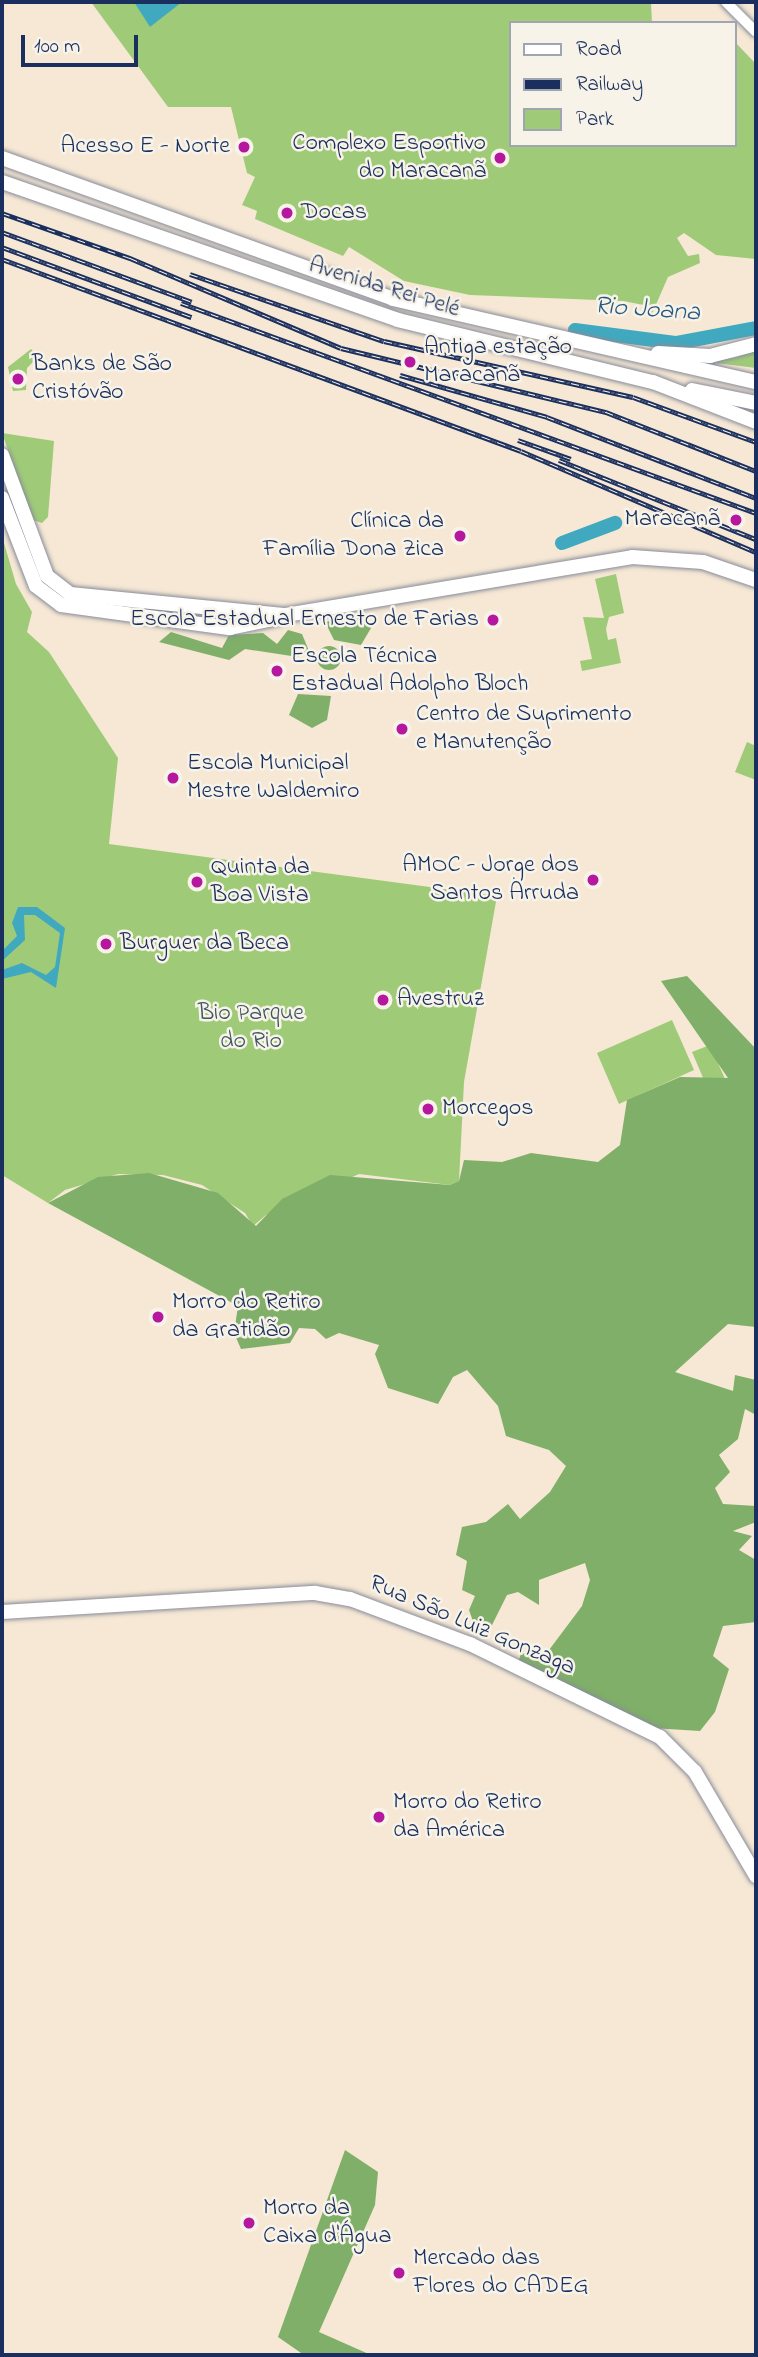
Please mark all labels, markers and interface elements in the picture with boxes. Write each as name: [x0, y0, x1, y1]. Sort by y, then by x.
scale bar: [24, 21, 142, 65]
legend: [510, 21, 737, 147]
text: 100 m: [34, 32, 80, 62]
text: Road: [576, 35, 622, 65]
text: Railway: [576, 70, 643, 100]
text: Park: [576, 105, 614, 135]
place label: Complexo Esportivo do Maracanã: [292, 130, 486, 186]
place label: Acesso E - Norte: [60, 133, 230, 161]
marker: Acesso E - Norte: [236, 139, 252, 155]
marker: Complexo Esportivo do Maracanã: [492, 150, 508, 166]
place label: Docas: [301, 199, 367, 227]
marker: Docas: [279, 205, 295, 221]
street label: Avenida Rei Pelé: [305, 251, 463, 325]
water label: Rio Joana: [593, 292, 701, 330]
place label: Antiga estação Maracanã: [424, 334, 572, 390]
place label: Banks de São Cristóvão: [32, 351, 172, 407]
marker: Antiga estação Maracanã: [402, 354, 418, 370]
marker: Banks de São Cristóvão: [10, 371, 26, 387]
place label: Maracanã: [624, 506, 720, 534]
place label: Clínica da Família Dona Zica: [263, 508, 444, 564]
marker: Maracanã: [726, 510, 746, 530]
marker: Clínica da Família Dona Zica: [450, 526, 470, 546]
place label: Escola Estadual Ernesto de Farias: [130, 606, 479, 634]
marker: Escola Estadual Ernesto de Farias: [485, 612, 501, 628]
place label: Escola Técnica Estadual Adolpho Bloch: [291, 643, 528, 699]
marker: Escola Técnica Estadual Adolpho Bloch: [269, 663, 285, 679]
place label: Centro de Suprimento e Manutenção: [416, 701, 632, 757]
marker: Centro de Suprimento e Manutenção: [394, 721, 410, 737]
place label: Escola Municipal Mestre Waldemiro: [187, 750, 359, 806]
marker: Escola Municipal Mestre Waldemiro: [165, 770, 181, 786]
place label: AMOC - Jorge dos Santos Arruda: [402, 852, 579, 908]
place label: Quinta da Boa Vista: [211, 854, 310, 910]
marker: AMOC - Jorge dos Santos Arruda: [585, 872, 601, 888]
marker: Quinta da Boa Vista: [189, 874, 205, 890]
place label: Burguer da Beca: [120, 930, 289, 958]
marker: Burguer da Beca: [98, 936, 114, 952]
place label: Avestruz: [397, 986, 484, 1014]
marker: Avestruz: [375, 992, 391, 1008]
park label: Bio Parque do Rio: [198, 1000, 304, 1056]
place label: Morcegos: [442, 1095, 533, 1123]
marker: Morcegos: [420, 1101, 436, 1117]
place label: Morro do Retiro da Gratidão: [172, 1289, 321, 1345]
marker: Morro do Retiro da Gratidão: [150, 1309, 166, 1325]
street label: Rua São Luiz Gonzaga: [365, 1570, 579, 1682]
place label: Morro do Retiro da América: [393, 1789, 542, 1845]
marker: Morro do Retiro da América: [371, 1809, 387, 1825]
place label: Morro da Caixa d'Água: [263, 2195, 391, 2251]
marker: Morro da Caixa d'Água: [241, 2215, 257, 2231]
place label: Mercado das Flores do CADEG: [413, 2245, 589, 2301]
marker: Mercado das Flores do CADEG: [391, 2265, 407, 2281]

